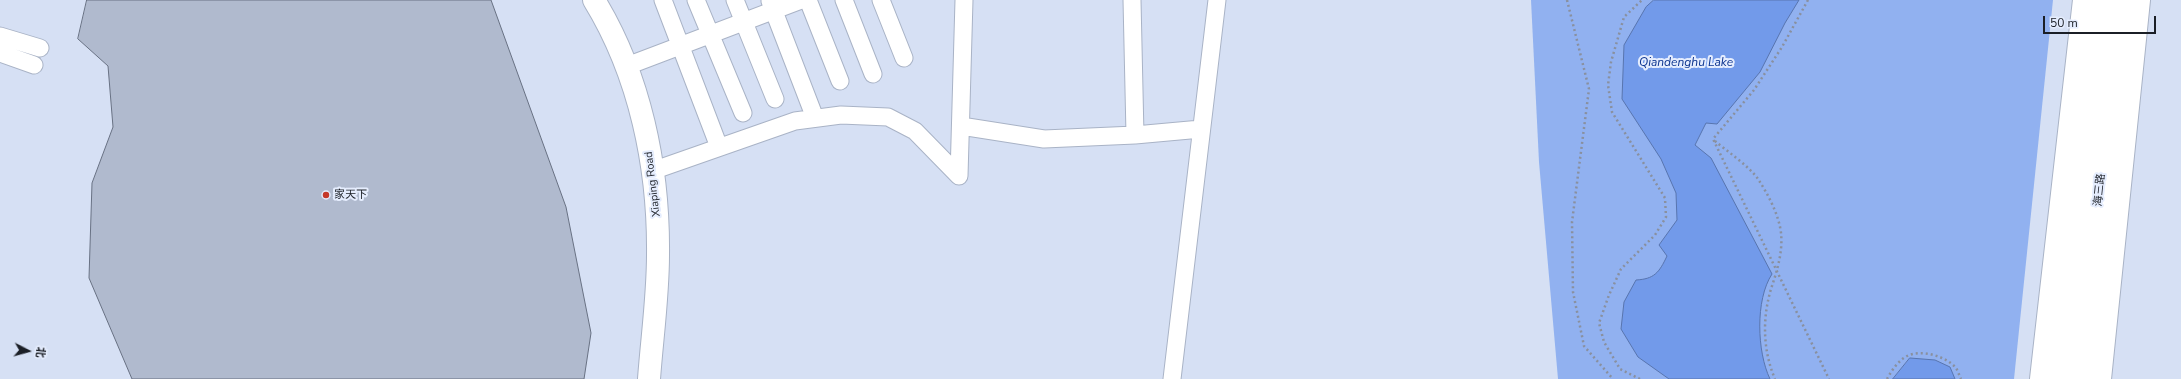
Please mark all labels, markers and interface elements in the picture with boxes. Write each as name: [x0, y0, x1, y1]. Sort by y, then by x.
scale bar: [2045, 8, 2158, 34]
text: 50 m: [2050, 15, 2078, 31]
water label: Qiandenghu Lake: [1639, 56, 1733, 70]
street label: Xiaping Road: [642, 151, 664, 217]
street label: 海三路: [2092, 173, 2108, 207]
place label: 家天下: [334, 188, 367, 202]
marker: 家天下: [321, 190, 331, 200]
north arrow: [8, 331, 48, 371]
text: 北: [32, 346, 48, 359]

